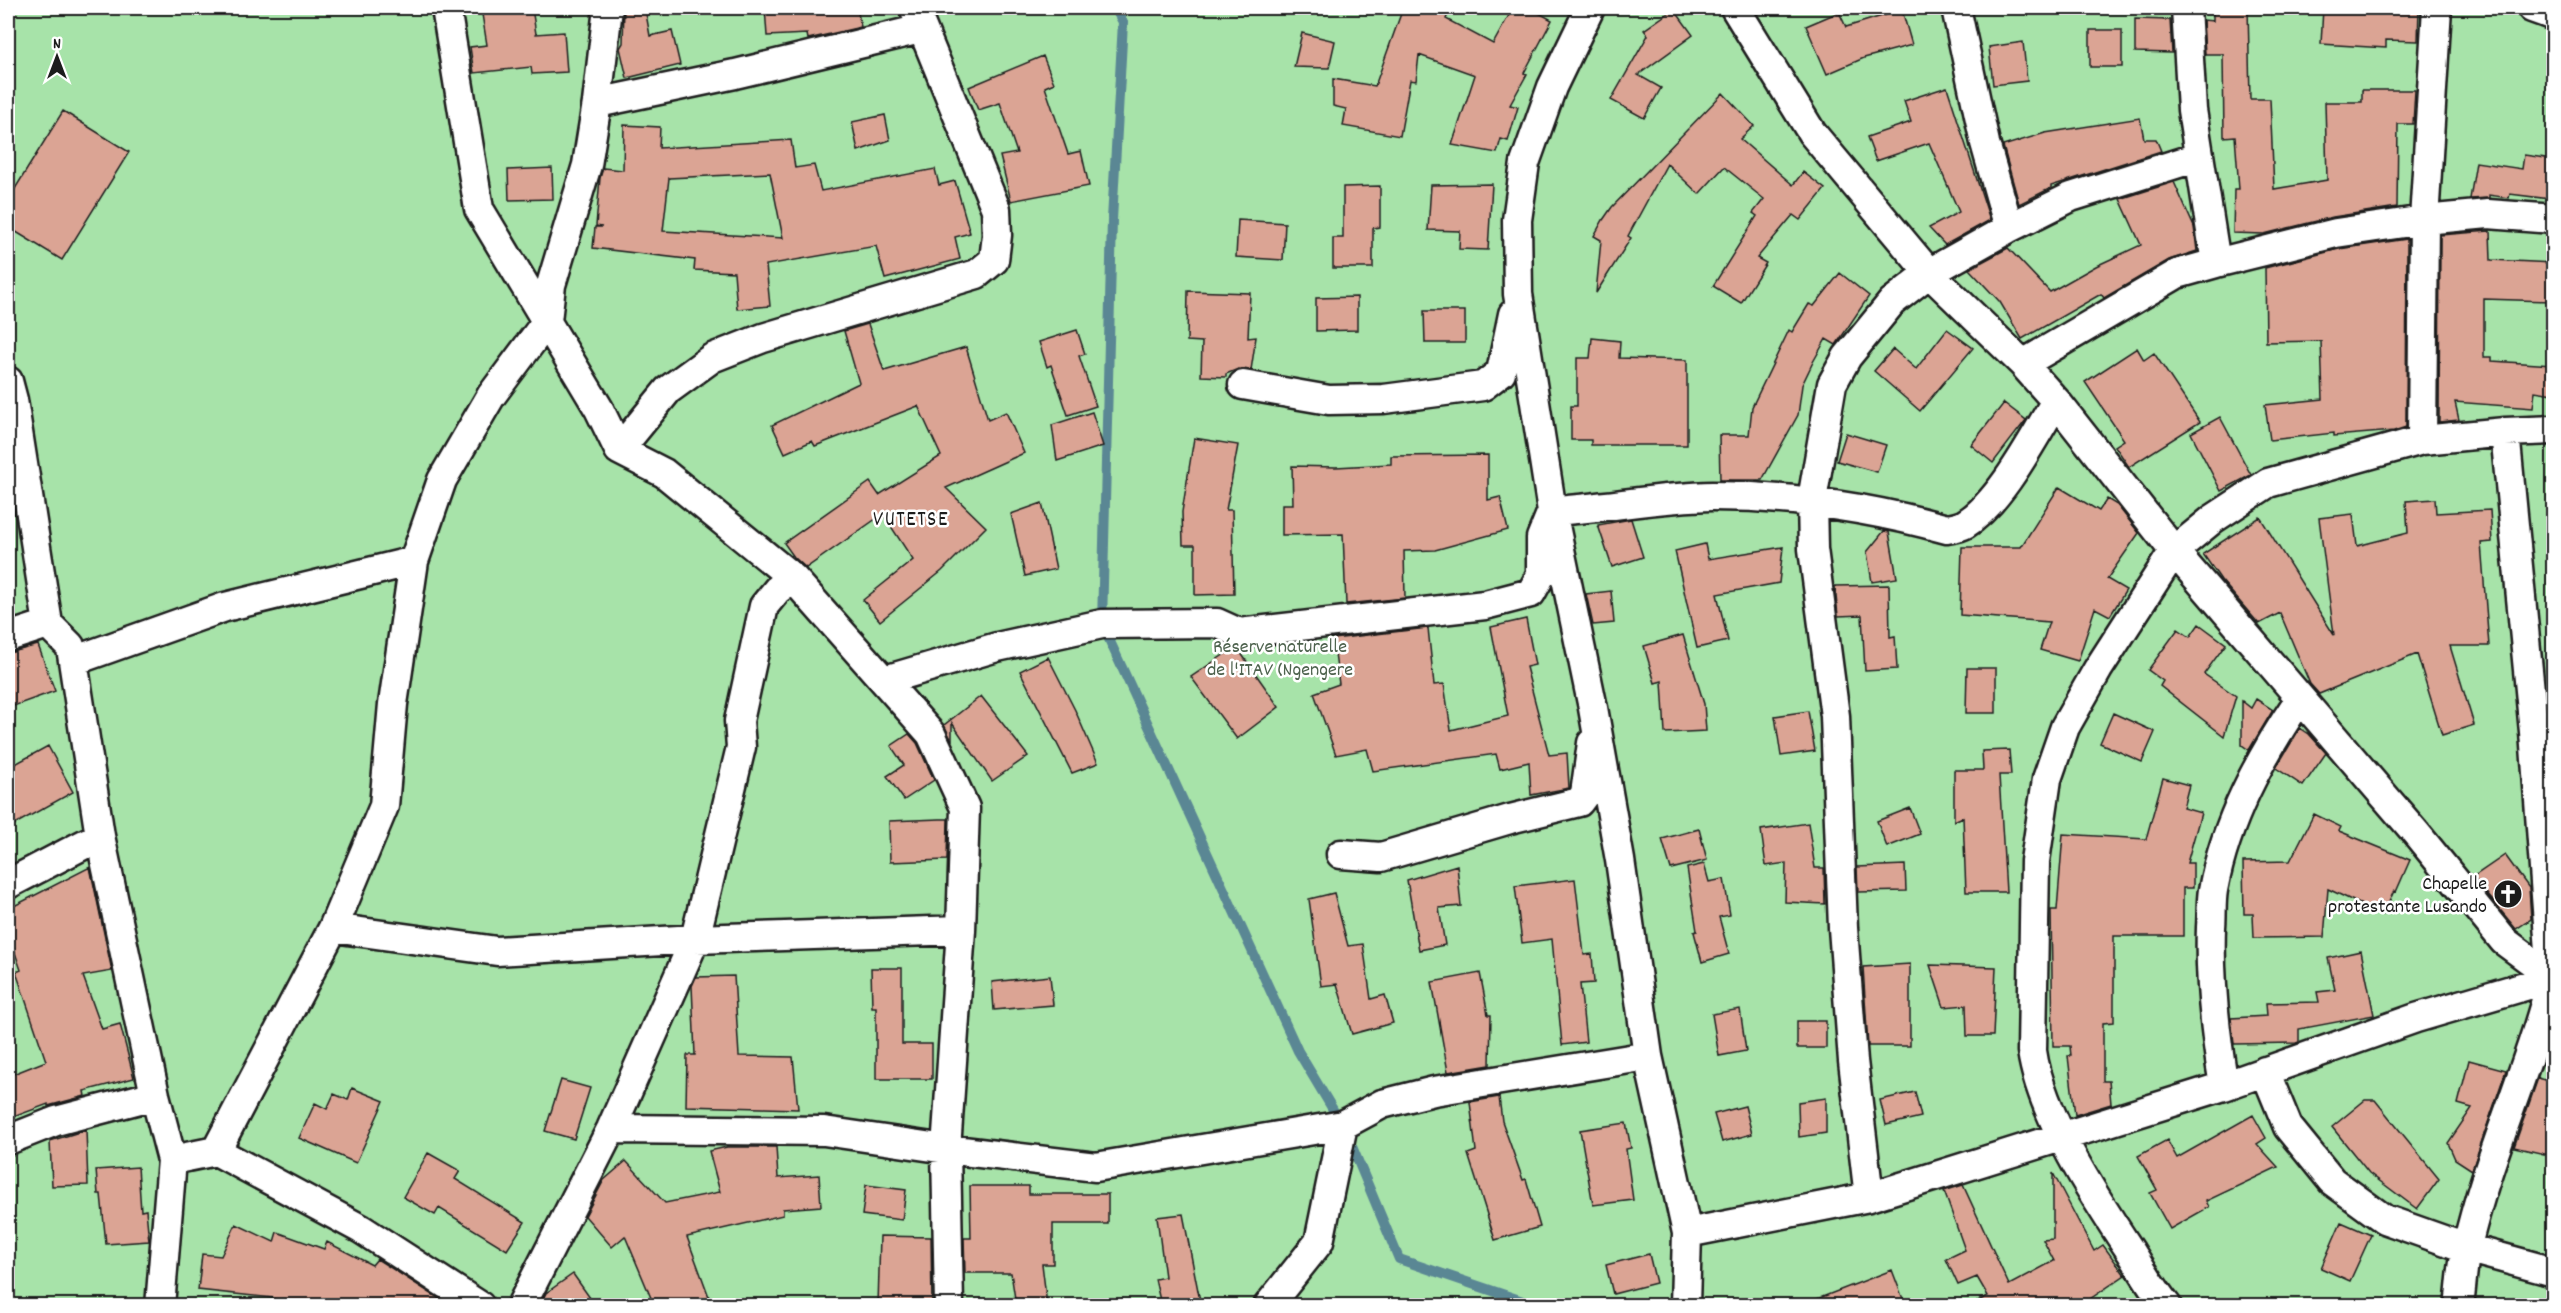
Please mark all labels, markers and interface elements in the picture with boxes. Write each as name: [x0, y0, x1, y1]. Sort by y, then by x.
north arrow: [27, 27, 87, 87]
text: N: [53, 33, 61, 56]
district label: VUTETSE: [873, 506, 949, 536]
park label: Réserve naturelle de l'ITAV (Ngengere: [1207, 634, 1353, 685]
place label: Chapelle protestante Lusando: [2328, 871, 2487, 922]
church icon: Chapelle protestante Lusando: [2492, 878, 2524, 910]

